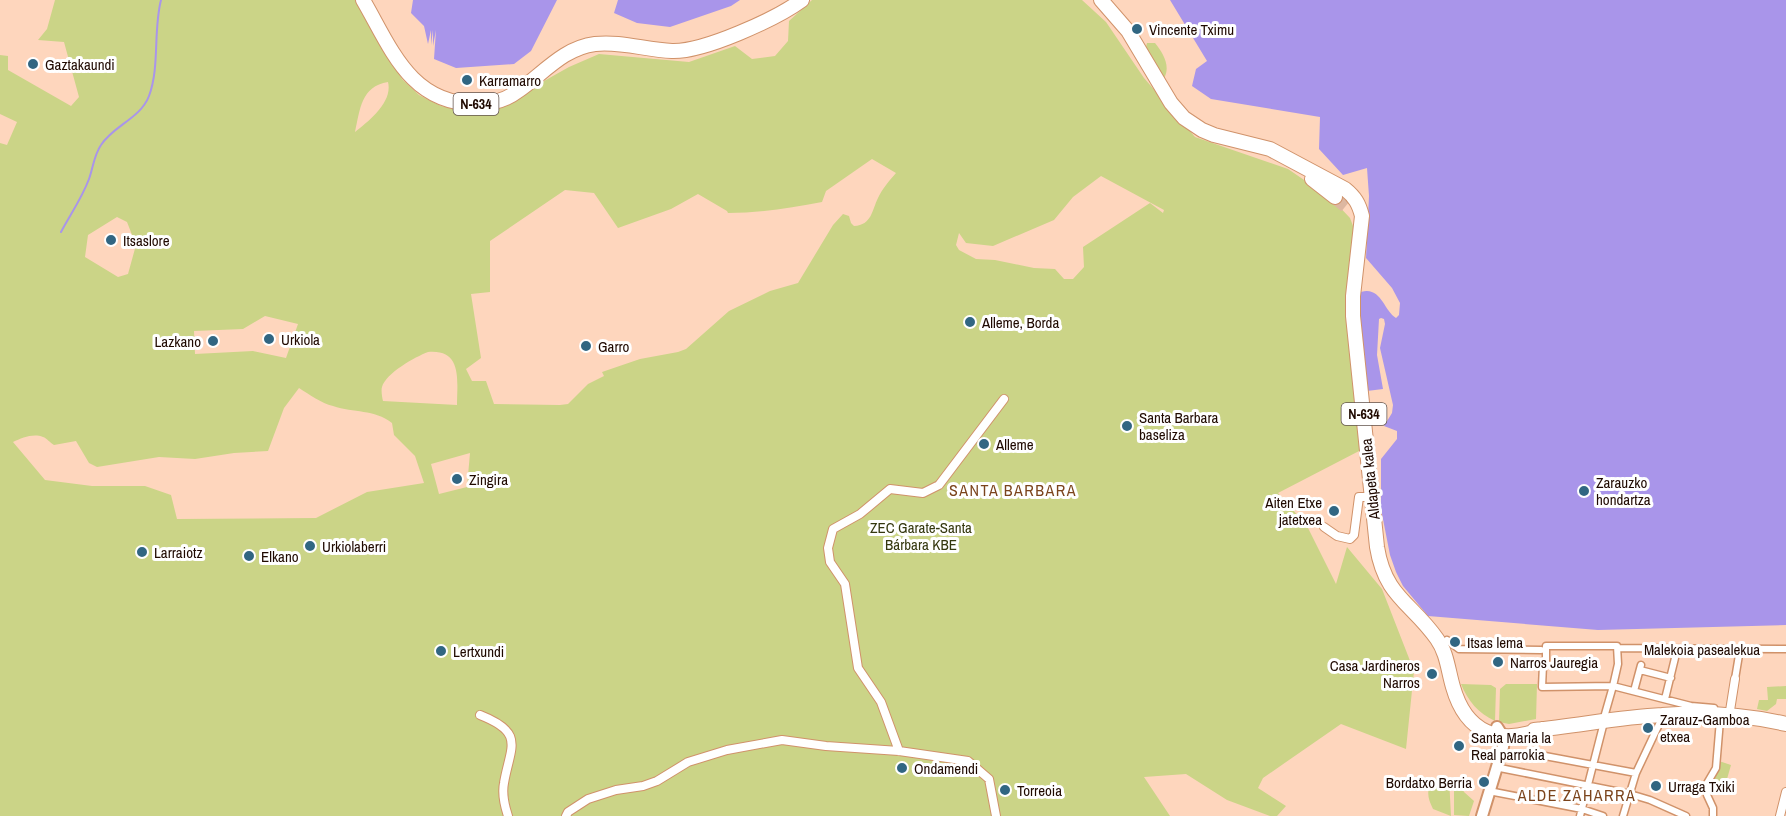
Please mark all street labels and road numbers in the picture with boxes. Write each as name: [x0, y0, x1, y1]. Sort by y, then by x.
road number: N-634: [454, 93, 498, 115]
road number: N-634: [1342, 403, 1386, 425]
street label: Aldapeta kalea: [1355, 437, 1385, 522]
street label: Malekoia pasealekua: [1644, 639, 1760, 660]

